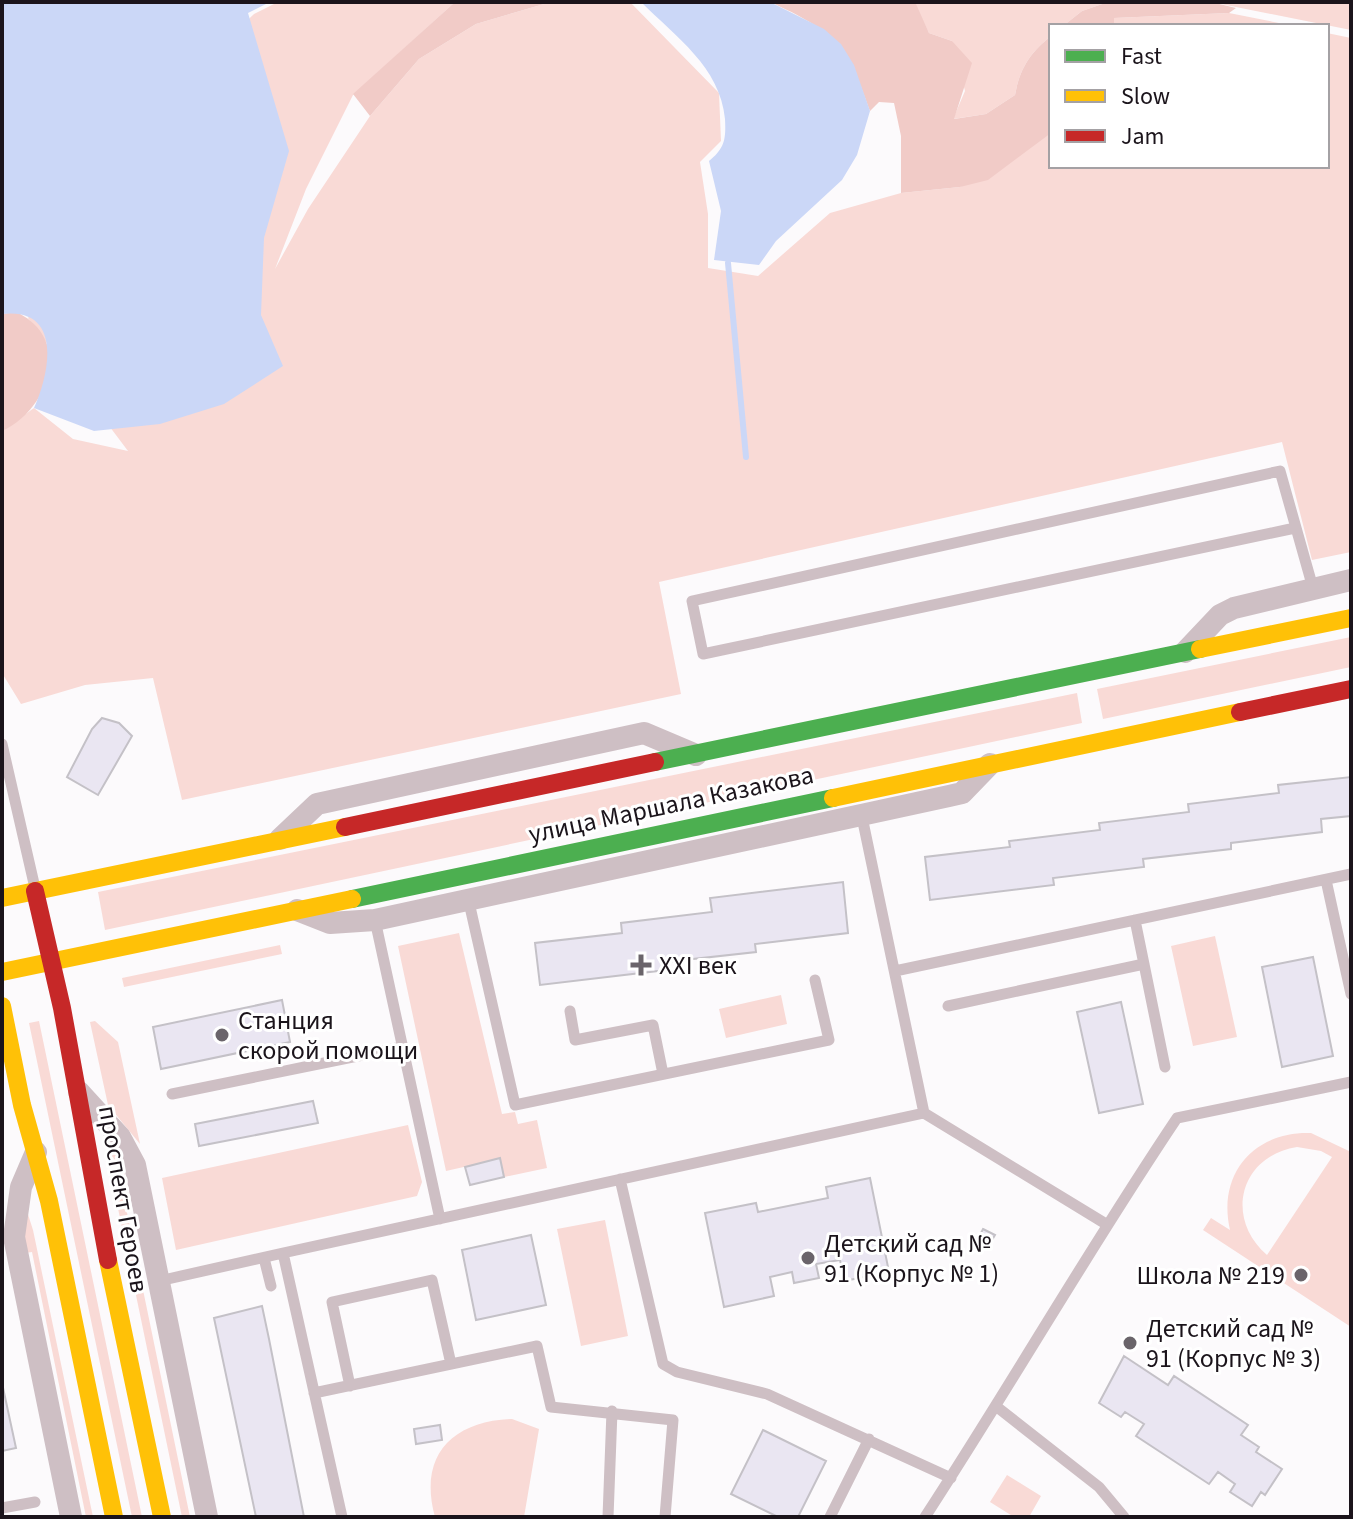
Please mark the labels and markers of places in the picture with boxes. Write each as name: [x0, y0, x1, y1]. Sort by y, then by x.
place label: XXI век: [659, 947, 737, 984]
marker: XXI век: [630, 954, 652, 976]
place label: Станция скорой помощи: [238, 1002, 418, 1069]
marker: Станция скорой помощи: [213, 1026, 231, 1044]
place label: Детский сад № 91 (Корпус № 1): [824, 1225, 999, 1292]
marker: Детский сад № 91 (Корпус № 1): [799, 1249, 817, 1267]
place label: Школа № 219: [1136, 1257, 1285, 1294]
marker: Школа № 219: [1292, 1266, 1310, 1284]
place label: Детский сад № 91 (Корпус № 3): [1146, 1310, 1321, 1377]
marker: Детский сад № 91 (Корпус № 3): [1121, 1334, 1139, 1352]

